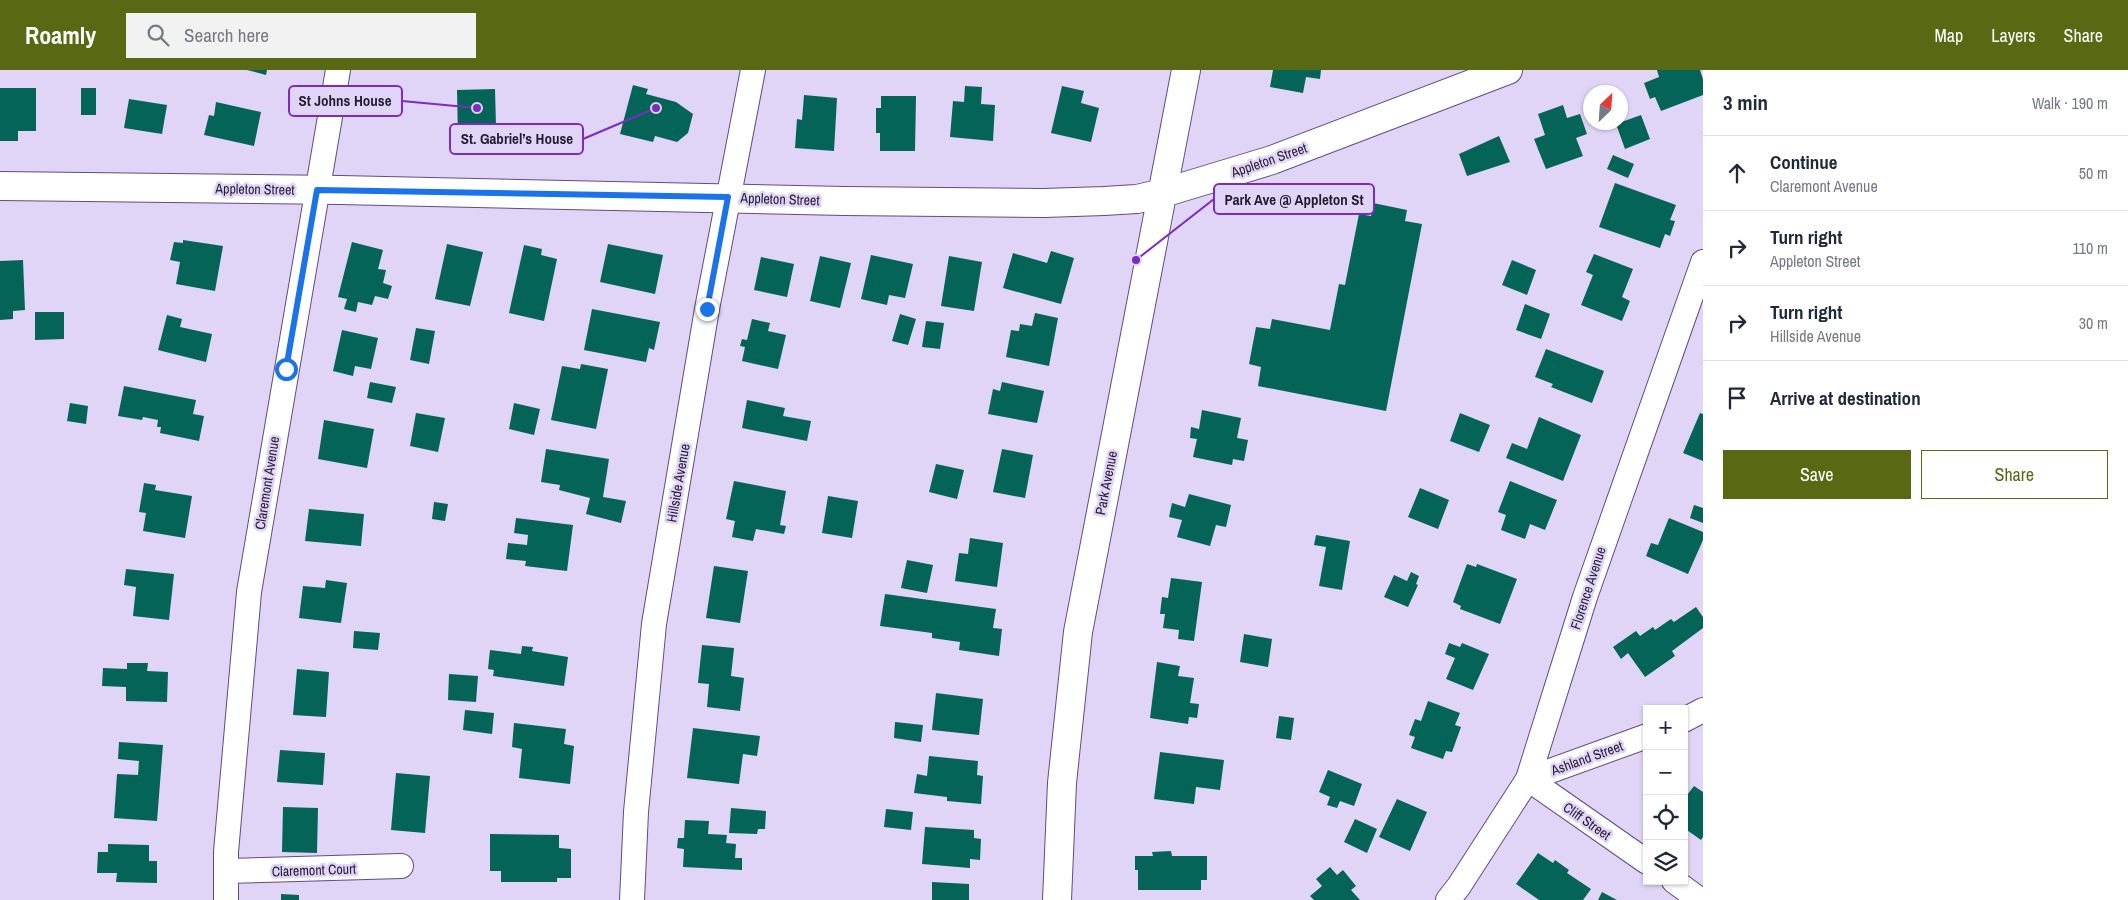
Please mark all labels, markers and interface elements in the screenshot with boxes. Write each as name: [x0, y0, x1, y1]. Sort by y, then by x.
search box: [126, 13, 476, 58]
text: Roamly: [25, 19, 96, 51]
icon: search: [144, 21, 172, 49]
text: Search here: [184, 22, 269, 48]
text: Map: [1935, 23, 1963, 48]
text: Layers: [1991, 23, 2036, 48]
text: Share: [2064, 23, 2103, 48]
north arrow: [1583, 85, 1628, 130]
callout: St Johns House: [289, 86, 402, 116]
text: 3 min: [1723, 88, 1768, 117]
text: St Johns House: [299, 90, 392, 111]
text: Walk · 190 m: [2032, 92, 2108, 114]
callout: St. Gabriel’s House: [450, 124, 583, 154]
text: St. Gabriel’s House: [461, 128, 573, 149]
street label: Appleton Street: [1228, 139, 1309, 182]
text: Continue: [1770, 149, 1838, 175]
icon: ahead: [1723, 159, 1751, 187]
text: 50 m: [2079, 162, 2108, 184]
text: Claremont Avenue: [1770, 175, 1878, 197]
street label: Appleton Street: [214, 179, 295, 199]
callout: Park Ave @ Appleton St: [1214, 184, 1374, 214]
street label: Appleton Street: [739, 189, 820, 209]
text: Park Ave @ Appleton St: [1224, 189, 1364, 210]
text: Turn right: [1770, 224, 1842, 250]
icon: right: [1723, 234, 1751, 262]
text: 110 m: [2072, 237, 2108, 259]
text: Appleton Street: [1770, 250, 1860, 272]
route end: [696, 298, 719, 321]
text: Turn right: [1770, 299, 1842, 325]
icon: right: [1723, 309, 1751, 337]
text: 30 m: [2079, 312, 2108, 334]
text: Hillside Avenue: [1770, 325, 1861, 347]
route start: [275, 358, 298, 381]
icon: arrive: [1723, 384, 1751, 412]
text: Arrive at destination: [1770, 385, 1921, 411]
street label: Claremont Avenue: [251, 435, 283, 531]
street label: Hillside Avenue: [662, 442, 694, 524]
street label: Park Avenue: [1091, 449, 1121, 517]
button: Save: [1723, 450, 1911, 499]
button: Share: [1921, 450, 2108, 499]
street label: Florence Avenue: [1566, 544, 1610, 632]
map controls: [1643, 705, 1688, 885]
button: +: [1643, 705, 1688, 750]
street label: Ashland Street: [1548, 737, 1625, 780]
button: −: [1643, 750, 1688, 795]
button: locate: [1643, 795, 1688, 840]
street label: Cliff Street: [1560, 798, 1614, 844]
button: layers: [1643, 840, 1688, 885]
street label: Claremont Court: [272, 860, 356, 880]

